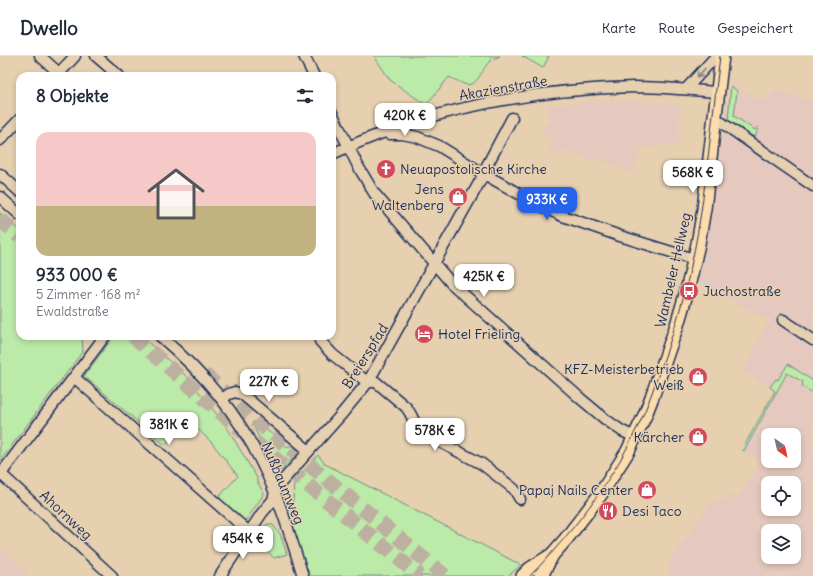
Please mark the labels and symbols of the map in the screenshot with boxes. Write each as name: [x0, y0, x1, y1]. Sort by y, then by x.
one-way arrow: [696, 67, 705, 78]
street label: Akazienstraße: [457, 71, 549, 105]
pin: 420K €: [372, 103, 438, 137]
church icon: Neuapostolische Kirche: [375, 158, 397, 180]
place label: Neuapostolische Kirche: [400, 160, 547, 178]
pin: 568K €: [660, 160, 726, 194]
place label: Jens Waltenberg: [372, 180, 444, 214]
shop icon: Jens Waltenberg: [447, 186, 469, 208]
pin: 933K €: [514, 187, 580, 221]
street label: Wambeler Hellweg: [651, 211, 695, 329]
pin: 425K €: [451, 264, 517, 298]
bus stop icon: Juchostraße: [678, 280, 700, 302]
place label: Juchostraße: [703, 282, 781, 300]
street label: Breierspfad: [338, 320, 392, 392]
hotel icon: Hotel Frieling: [413, 323, 435, 345]
place label: Hotel Frieling: [438, 325, 520, 343]
place label: KFZ-Meisterbetrieb Weiß: [564, 360, 684, 394]
shop icon: KFZ-Meisterbetrieb Weiß: [687, 366, 709, 388]
pin: 227K €: [236, 369, 302, 403]
pin: 381K €: [136, 412, 202, 446]
pin: 578K €: [402, 418, 468, 452]
shop icon: Kärcher: [687, 426, 709, 448]
place label: Kärcher: [633, 428, 684, 446]
north arrow: [761, 428, 801, 468]
street label: Nußbaumweg: [258, 439, 308, 527]
shop icon: Papaj Nails Center: [636, 479, 658, 501]
place label: Papaj Nails Center: [519, 481, 633, 499]
street label: Ahornweg: [36, 486, 96, 544]
restaurant icon: Desi Taco: [597, 500, 619, 522]
place label: Desi Taco: [622, 502, 682, 520]
pin: 454K €: [210, 526, 276, 560]

